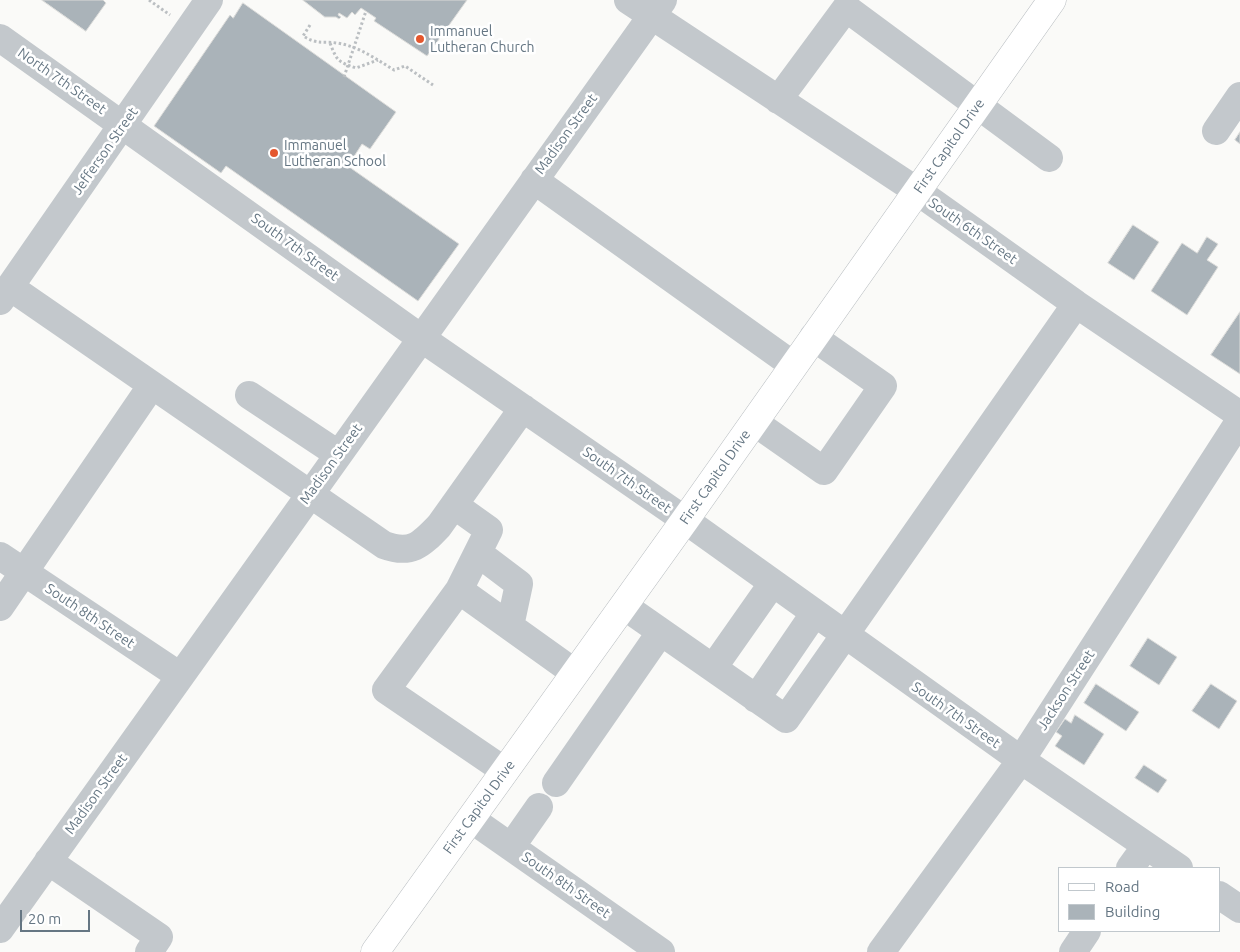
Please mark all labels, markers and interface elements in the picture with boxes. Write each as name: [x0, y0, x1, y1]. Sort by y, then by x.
place label: Immanuel Lutheran Church: [430, 23, 534, 56]
marker: Immanuel Lutheran Church: [414, 33, 426, 45]
street label: North 7th Street: [15, 44, 109, 118]
street label: Madison Street: [531, 90, 601, 178]
street label: First Capitol Drive: [910, 95, 988, 197]
street label: Jefferson Street: [69, 104, 141, 198]
place label: Immanuel Lutheran School: [284, 137, 386, 170]
marker: Immanuel Lutheran School: [268, 147, 280, 159]
street label: South 6th Street: [926, 194, 1020, 268]
street label: South 7th Street: [248, 210, 342, 284]
street label: Madison Street: [296, 420, 366, 508]
street label: First Capitol Drive: [676, 426, 754, 528]
street label: South 7th Street: [580, 443, 674, 517]
street label: South 8th Street: [42, 580, 138, 652]
street label: Jackson Street: [1034, 647, 1098, 733]
street label: South 7th Street: [909, 678, 1003, 752]
street label: Madison Street: [61, 750, 131, 838]
street label: First Capitol Drive: [439, 757, 519, 857]
street label: South 8th Street: [519, 848, 613, 922]
legend: [1058, 867, 1220, 932]
text: Road: [1105, 878, 1140, 895]
scale bar: [22, 900, 92, 932]
text: Building: [1105, 903, 1160, 920]
text: 20 m: [28, 910, 61, 927]

